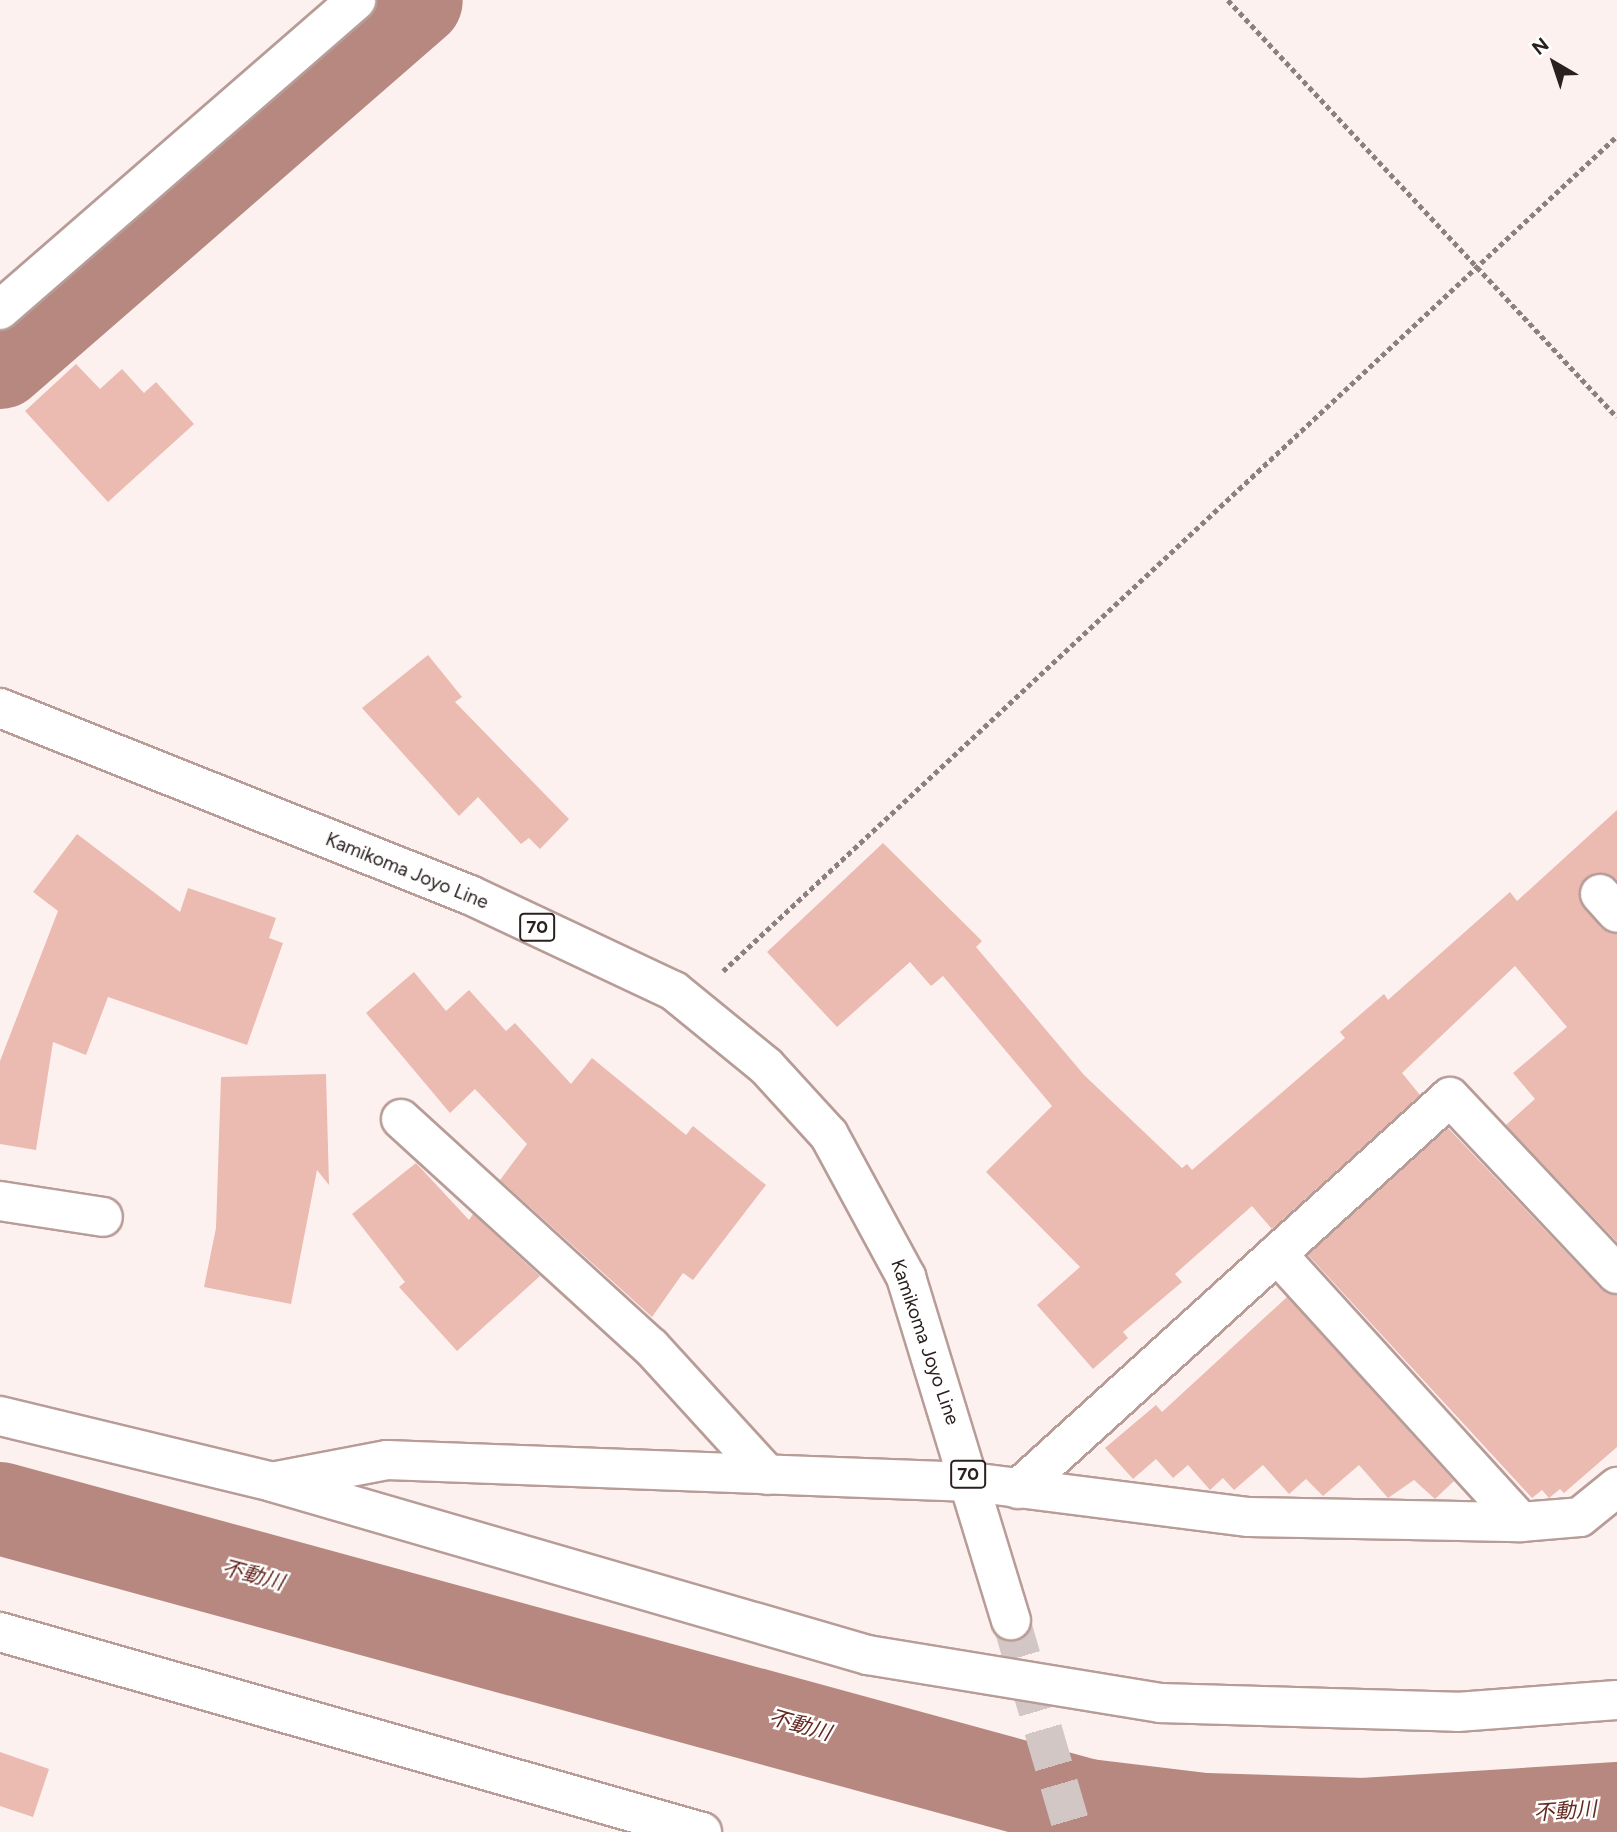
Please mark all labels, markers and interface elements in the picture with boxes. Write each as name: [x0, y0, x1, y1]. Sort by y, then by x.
north arrow: [1519, 28, 1589, 98]
text: N: [1528, 33, 1553, 60]
street label: Kamikoma Joyo Line: [322, 828, 492, 914]
road number: 70: [518, 912, 556, 942]
street label: Kamikoma Joyo Line: [886, 1256, 964, 1428]
road number: 70: [949, 1460, 987, 1489]
water label: 不動川: [219, 1555, 287, 1595]
water label: 不動川: [766, 1704, 834, 1746]
water label: 不動川: [1533, 1796, 1597, 1826]

